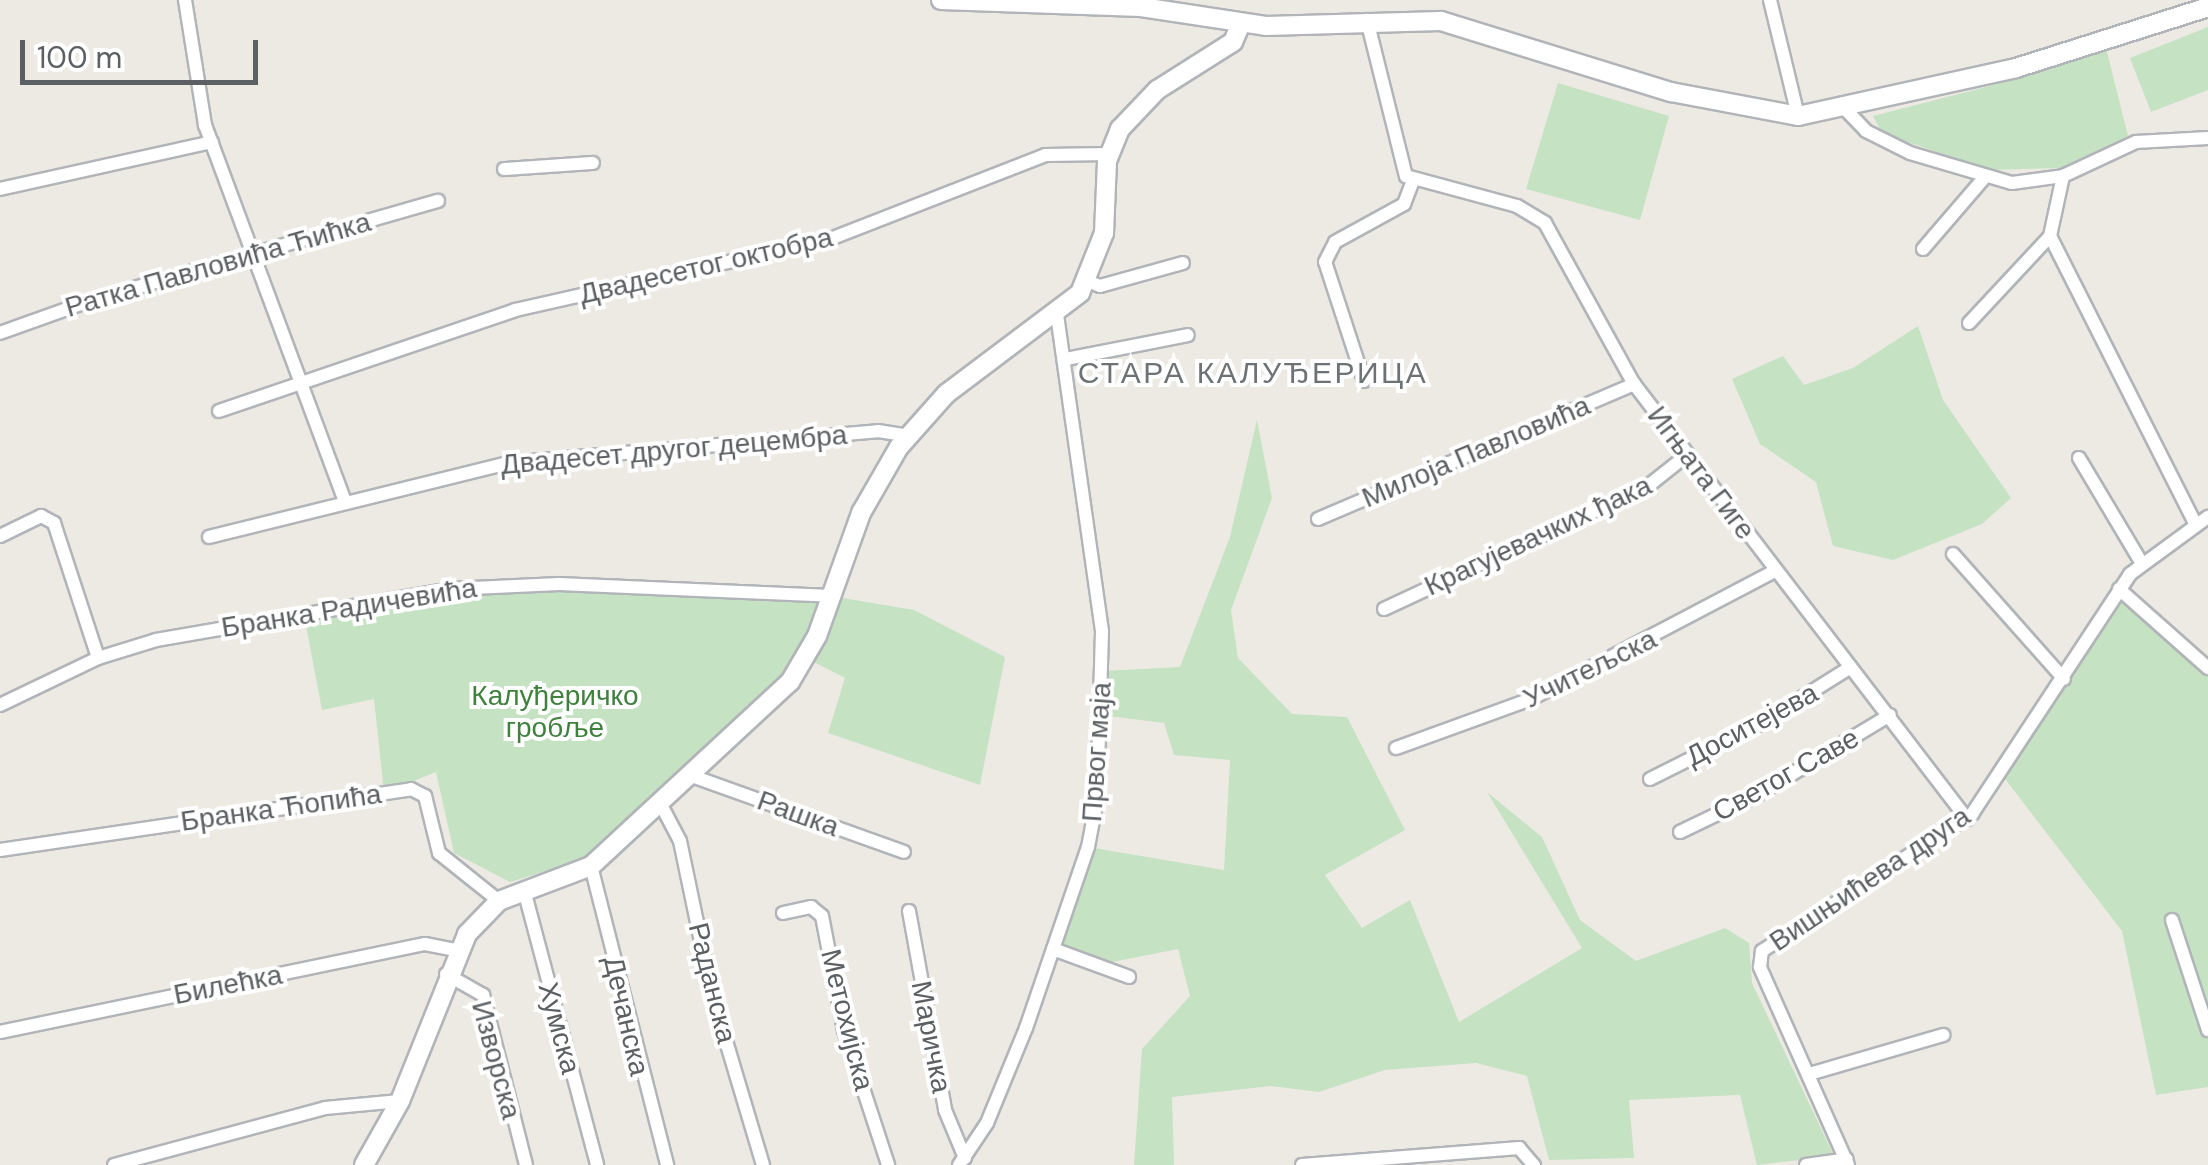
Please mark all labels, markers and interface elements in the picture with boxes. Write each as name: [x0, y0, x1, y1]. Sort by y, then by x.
scale bar: [25, 20, 262, 82]
text: 100 m: [37, 38, 122, 77]
street label: Ратка Павловића Ћићка: [61, 205, 375, 325]
street label: Двадесетог октобра: [576, 221, 836, 311]
district label: СТАРА КАЛУЂЕРИЦА: [1078, 355, 1428, 391]
street label: Милоја Павловића: [1357, 389, 1595, 515]
street label: Игњата Гиге: [1640, 400, 1762, 546]
street label: Двадесет другог децембра: [499, 418, 849, 482]
street label: Крагујевачких ђака: [1419, 469, 1657, 603]
street label: Бранка Радичевића: [219, 571, 479, 645]
street label: Учитељска: [1518, 622, 1662, 716]
street label: Доситејева: [1680, 676, 1824, 774]
park label: Калуђеричко гробље: [471, 679, 639, 745]
street label: Првог маја: [1075, 681, 1119, 823]
street label: Светог Саве: [1707, 721, 1865, 829]
street label: Бранка Ћопића: [178, 777, 384, 839]
street label: Рашка: [753, 784, 843, 844]
street label: Вишњићева друга: [1763, 799, 1977, 959]
street label: Раданска: [681, 919, 743, 1047]
street label: Метохијска: [813, 946, 881, 1094]
street label: Дечанска: [596, 953, 656, 1079]
street label: Билећка: [171, 958, 285, 1012]
street label: Маричка: [904, 978, 958, 1096]
street label: Хумска: [531, 979, 587, 1077]
street label: Изворска: [464, 997, 528, 1123]

